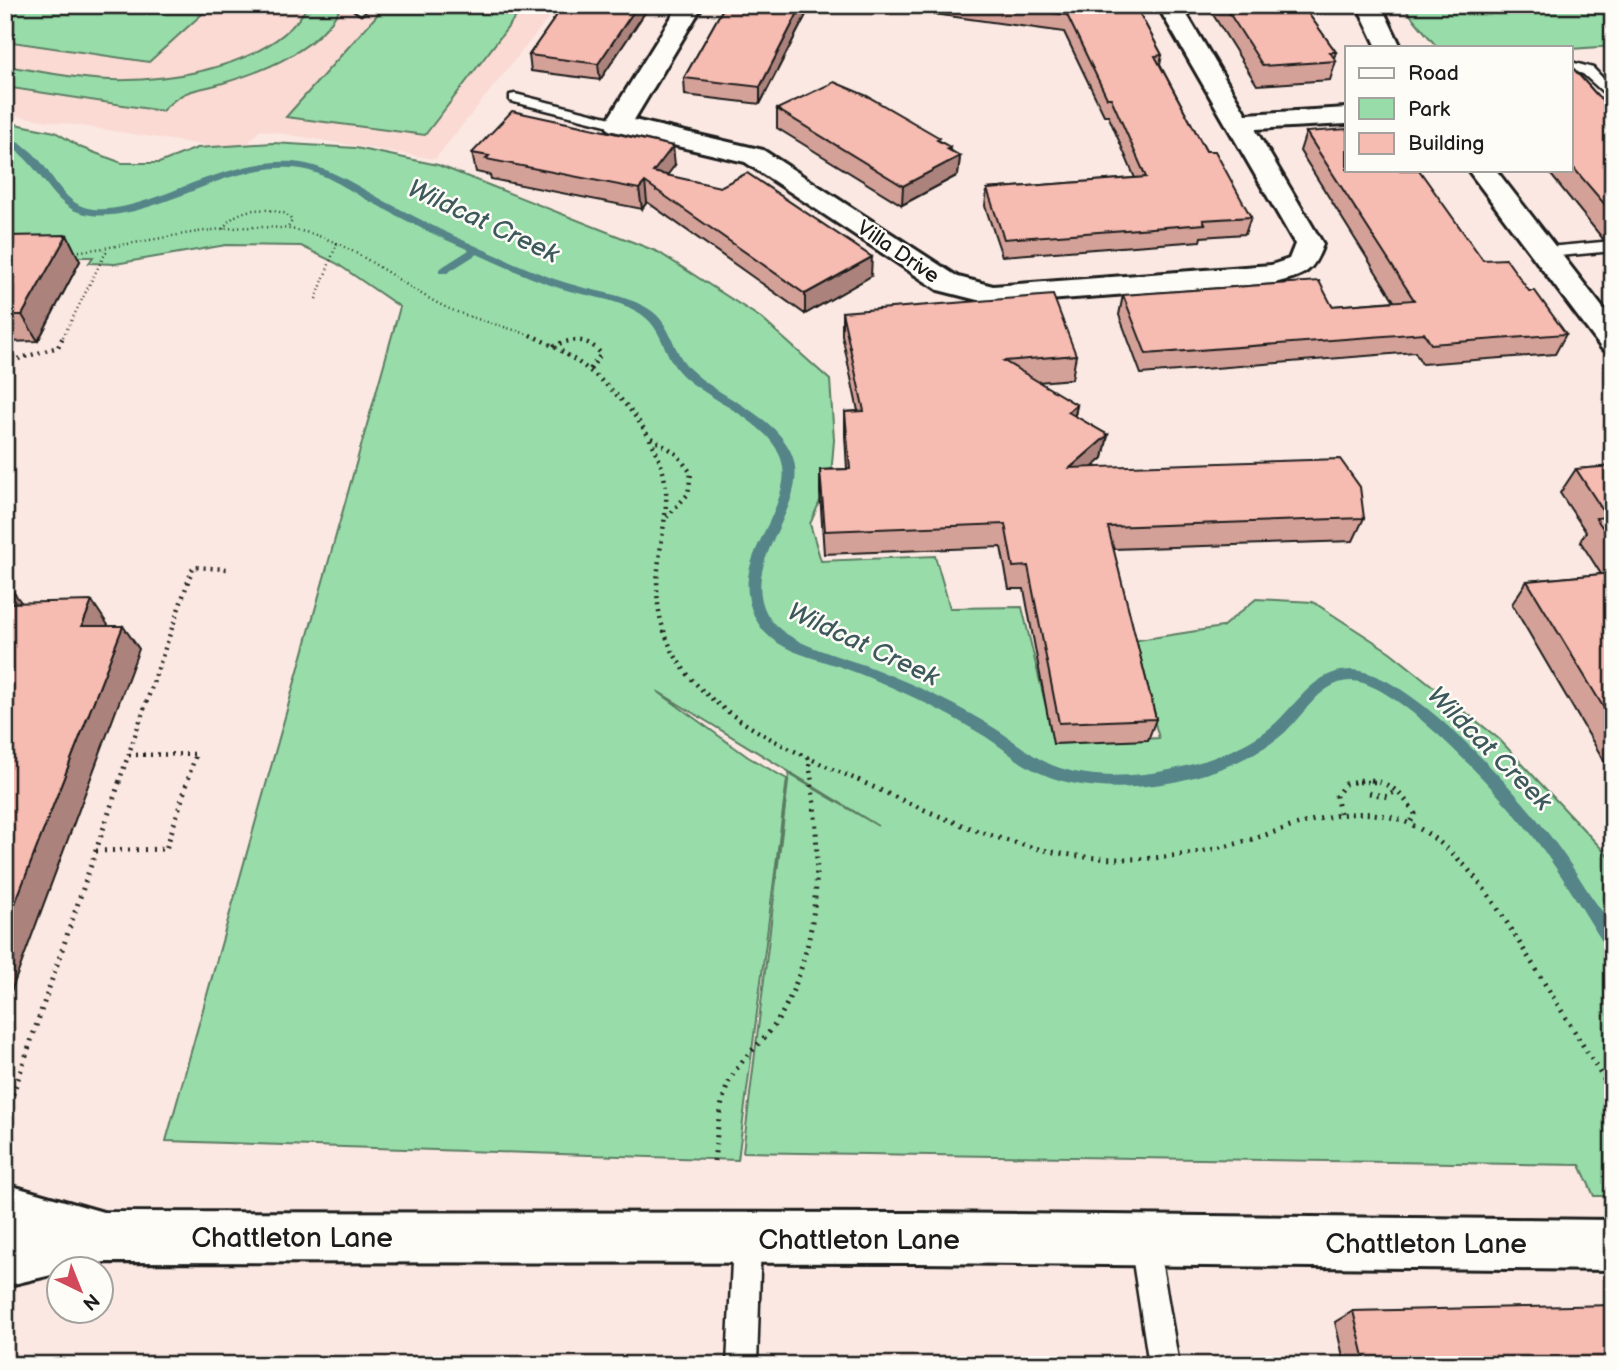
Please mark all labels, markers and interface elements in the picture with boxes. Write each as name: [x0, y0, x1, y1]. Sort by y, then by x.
legend: [1345, 46, 1572, 172]
text: Road: [1408, 61, 1459, 86]
text: Park: [1408, 97, 1451, 122]
text: Building: [1408, 131, 1484, 156]
water label: Wildcat Creek: [402, 173, 565, 271]
street label: Villa Drive: [852, 215, 944, 289]
water label: Wildcat Creek: [782, 596, 945, 694]
water label: Wildcat Creek: [1420, 680, 1559, 819]
street label: Chattleton Lane: [191, 1222, 393, 1255]
street label: Chattleton Lane: [758, 1224, 960, 1257]
street label: Chattleton Lane: [1325, 1228, 1527, 1261]
north arrow: [46, 1254, 116, 1324]
text: N: [78, 1288, 104, 1315]

